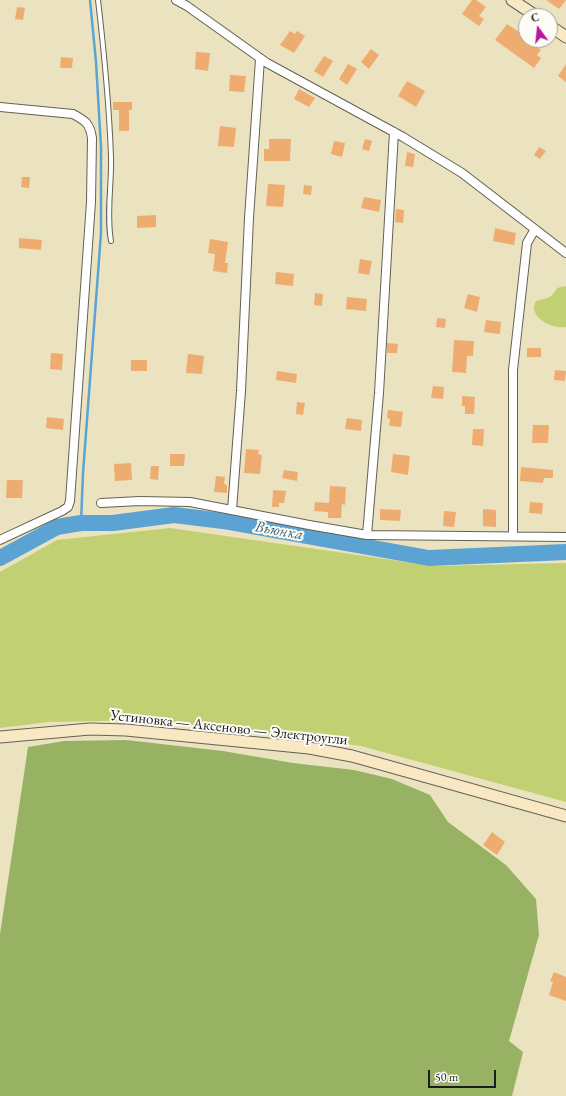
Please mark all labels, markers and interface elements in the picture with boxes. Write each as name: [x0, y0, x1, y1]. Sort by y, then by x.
north arrow: [518, 8, 558, 48]
text: С: [530, 10, 541, 25]
water label: Вьюнка: [253, 517, 305, 545]
street label: Устиновка — Аксеново — Электроугли: [109, 707, 349, 749]
scale bar: [430, 1062, 498, 1088]
text: 50 m: [435, 1069, 458, 1085]

